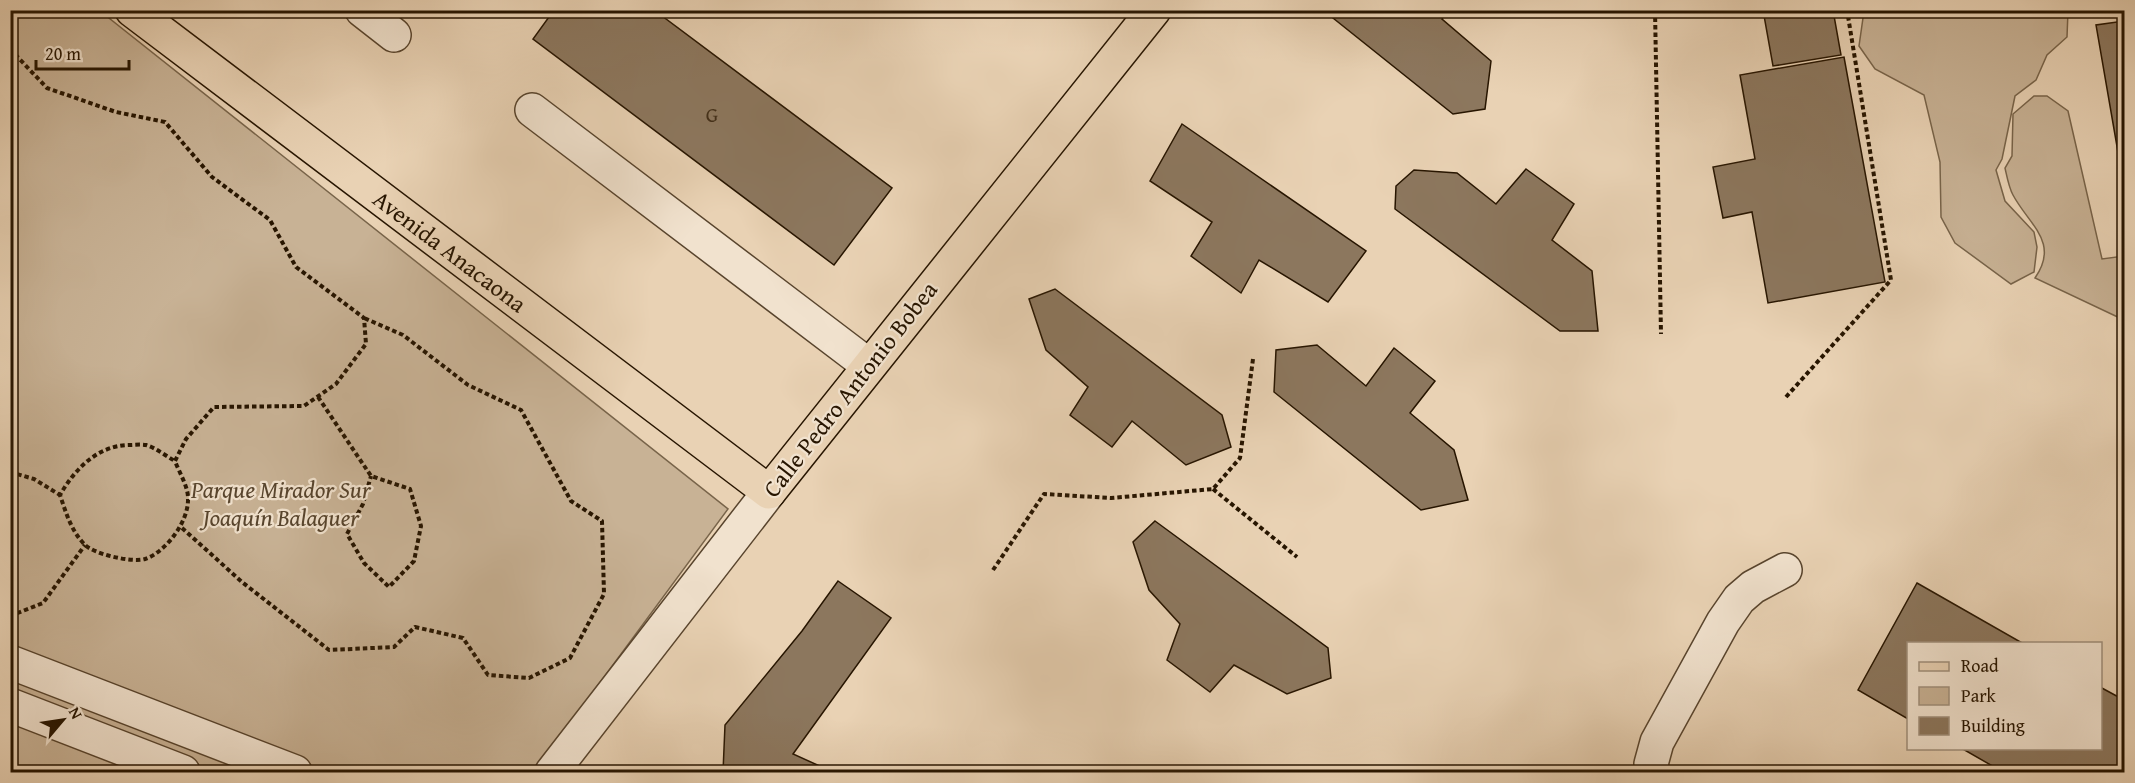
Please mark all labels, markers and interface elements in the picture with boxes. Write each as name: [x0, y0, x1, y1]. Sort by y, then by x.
scale bar: [36, 33, 129, 71]
text: 20 m: [45, 40, 81, 67]
house number: G: [706, 99, 718, 130]
street label: Avenida Anacaona: [366, 181, 535, 321]
street label: Calle Pedro Antonio Bobea: [754, 273, 946, 505]
park label: Parque Mirador Sur Joaquín Balaguer: [190, 472, 372, 535]
legend: [1907, 642, 2102, 750]
text: Road: [1961, 652, 1999, 679]
text: Park: [1961, 682, 1997, 709]
north arrow: [33, 690, 93, 750]
text: N: [63, 702, 89, 723]
text: Building: [1961, 712, 2025, 739]

